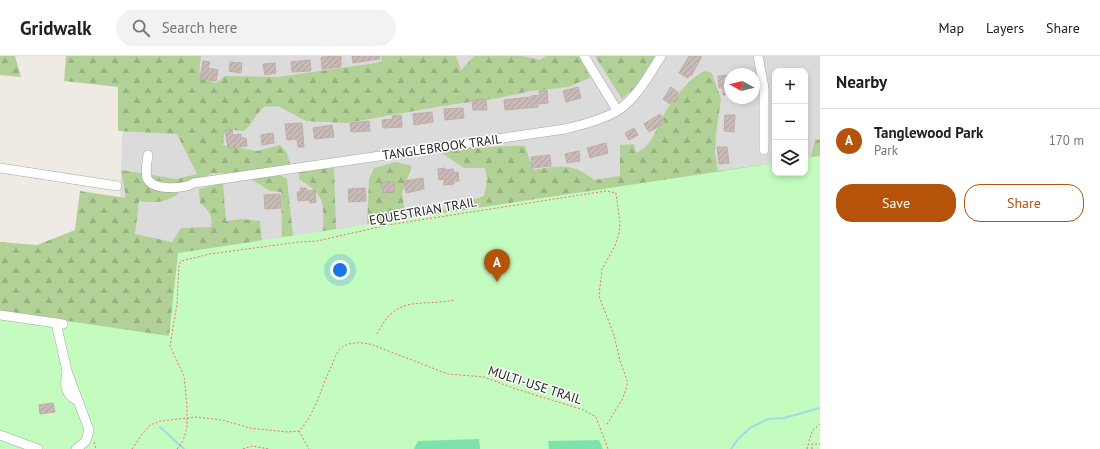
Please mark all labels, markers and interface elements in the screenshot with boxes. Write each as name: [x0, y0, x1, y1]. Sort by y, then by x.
search box: [116, 10, 396, 46]
text: Gridwalk: [20, 16, 92, 40]
icon: search: [130, 17, 152, 39]
text: Search here: [162, 18, 237, 37]
text: Map: [938, 19, 964, 37]
text: Layers: [986, 19, 1024, 37]
text: Share: [1046, 19, 1080, 37]
north arrow: [724, 68, 760, 104]
map controls: [772, 68, 808, 176]
button: +: [772, 68, 808, 104]
text: Nearby: [836, 71, 887, 93]
button: −: [772, 104, 808, 140]
text: Tanglewood Park: [874, 123, 983, 142]
street label: TANGLEBROOK TRAIL: [381, 130, 503, 164]
text: A: [845, 132, 853, 149]
text: 170 m: [1049, 132, 1084, 149]
button: layers: [772, 140, 808, 176]
text: Park: [874, 142, 898, 159]
button: Save: [836, 184, 956, 222]
button: Share: [964, 184, 1084, 222]
street label: EQUESTRIAN TRAIL: [368, 193, 478, 229]
pin: A: [484, 249, 510, 282]
your location: [330, 260, 350, 280]
street label: MULTI-USE TRAIL: [486, 362, 584, 408]

